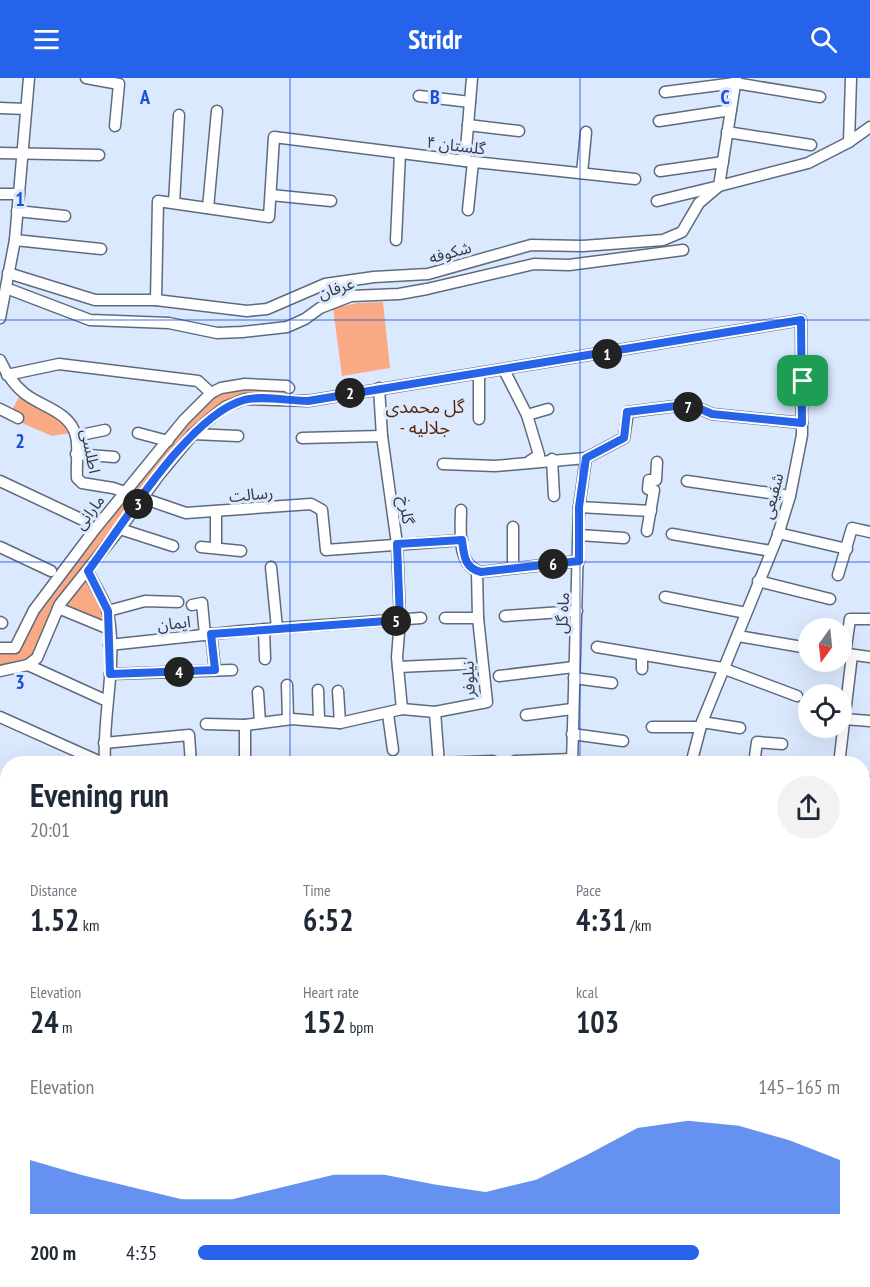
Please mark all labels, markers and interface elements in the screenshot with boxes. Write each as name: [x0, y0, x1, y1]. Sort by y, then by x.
text: Stridr: [408, 22, 462, 56]
icon: menu: [30, 23, 63, 56]
icon: search: [807, 23, 840, 56]
text: A: [139, 84, 151, 110]
text: B: [430, 84, 440, 110]
text: C: [720, 84, 730, 110]
street label: گلستان ۴: [425, 131, 487, 159]
text: 1: [15, 186, 25, 212]
street label: شکوفه: [427, 237, 473, 267]
street label: عرفان: [315, 273, 357, 303]
pin: 1: [592, 339, 622, 369]
text: 1: [603, 344, 611, 364]
pin: [777, 355, 828, 406]
icon: arrive: [786, 364, 819, 397]
pin: 2: [335, 378, 365, 408]
text: 2: [346, 383, 354, 403]
pin: 7: [673, 392, 703, 422]
district label: گل محمدی - جلالیه: [386, 395, 465, 439]
text: 7: [684, 397, 692, 417]
street label: اطلسی: [77, 427, 105, 475]
text: 2: [15, 428, 25, 454]
street label: شفیعی: [757, 471, 787, 521]
street label: رسالت: [228, 482, 274, 506]
pin: 3: [123, 489, 153, 519]
street label: مارانی: [69, 491, 109, 533]
text: 3: [134, 494, 142, 514]
street label: گلرخ: [392, 495, 419, 526]
pin: 6: [538, 549, 568, 579]
text: 6: [549, 554, 557, 574]
street label: ماه گل: [551, 592, 573, 634]
pin: 5: [381, 606, 411, 636]
street label: ایمان: [156, 611, 192, 635]
text: 5: [392, 611, 400, 631]
north arrow: [798, 618, 852, 672]
map controls: [798, 618, 852, 738]
pin: 4: [164, 657, 194, 687]
street label: نیلوفر: [457, 661, 479, 698]
text: 4: [175, 662, 183, 682]
text: 3: [15, 669, 25, 695]
button: locate: [798, 684, 852, 738]
text: Evening run: [30, 773, 169, 816]
button: share: [777, 776, 840, 839]
text: 20:01: [30, 817, 70, 843]
text: Distance: [30, 880, 77, 900]
text: Time: [303, 880, 331, 900]
text: Pace: [576, 880, 601, 900]
text: 1.52: [30, 900, 79, 939]
text: 6:52: [303, 900, 354, 939]
text: 4:31: [576, 900, 627, 939]
text: km: [79, 915, 99, 935]
text: /km: [627, 915, 651, 935]
text: Elevation: [30, 982, 81, 1002]
text: Heart rate: [303, 982, 359, 1002]
text: kcal: [576, 982, 598, 1002]
text: 24: [30, 1002, 59, 1041]
text: 152: [303, 1002, 346, 1041]
text: 103: [576, 1002, 619, 1041]
text: m: [59, 1017, 73, 1037]
text: bpm: [346, 1017, 374, 1037]
text: Elevation: [30, 1074, 94, 1100]
text: 145–165 m: [758, 1074, 840, 1100]
text: 200 m: [30, 1240, 76, 1266]
text: 4:35: [126, 1240, 157, 1266]

